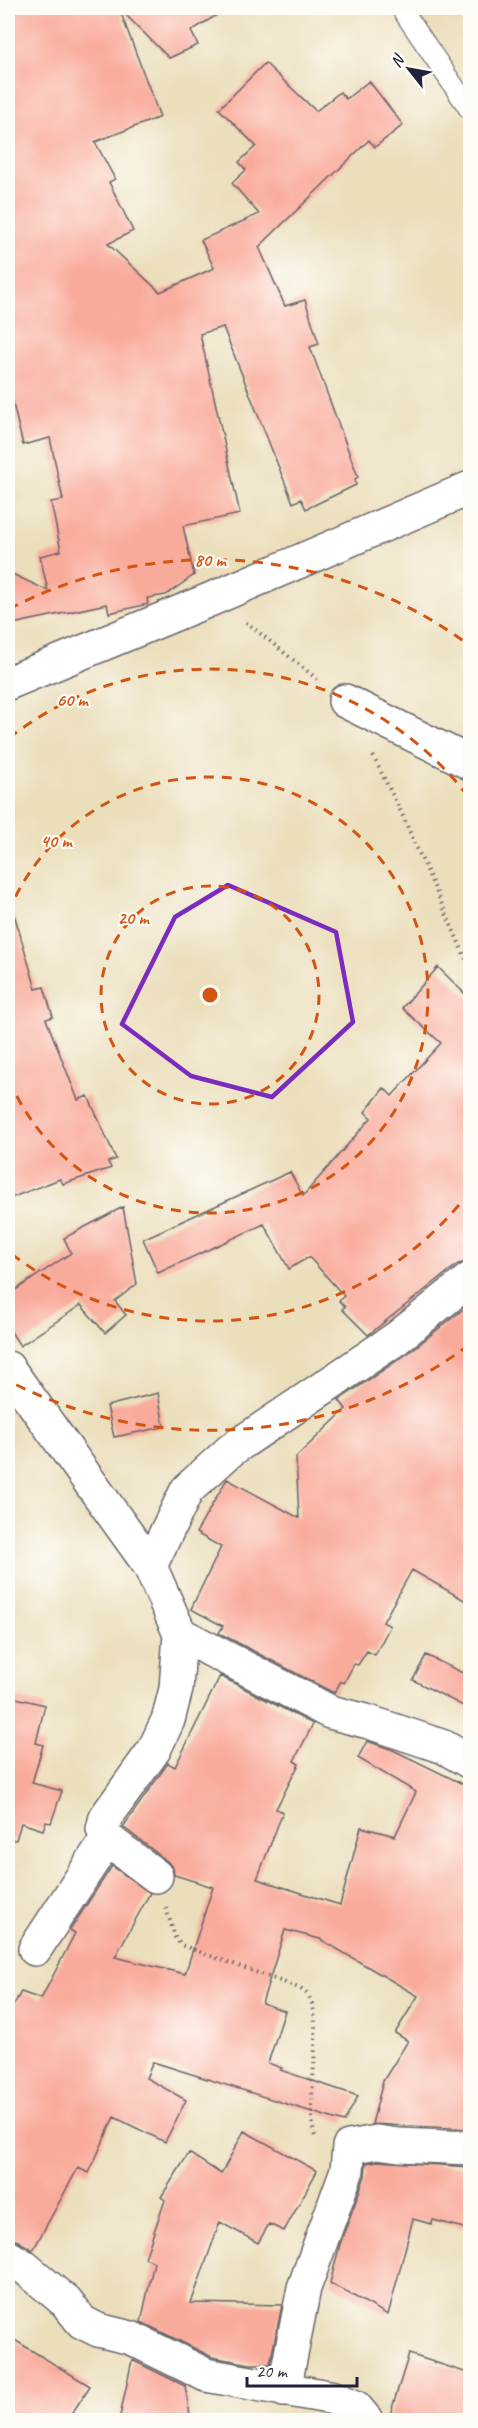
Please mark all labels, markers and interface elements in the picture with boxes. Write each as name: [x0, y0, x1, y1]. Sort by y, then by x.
north arrow: [379, 39, 439, 99]
text: N: [386, 50, 410, 71]
text: 80 m: [195, 549, 227, 571]
text: 60 m: [56, 689, 89, 711]
text: 40 m: [41, 830, 73, 852]
text: 20 m: [118, 907, 150, 929]
centre of rings: [200, 985, 220, 1005]
scale bar: [247, 2350, 356, 2388]
text: 20 m: [256, 2360, 289, 2382]

